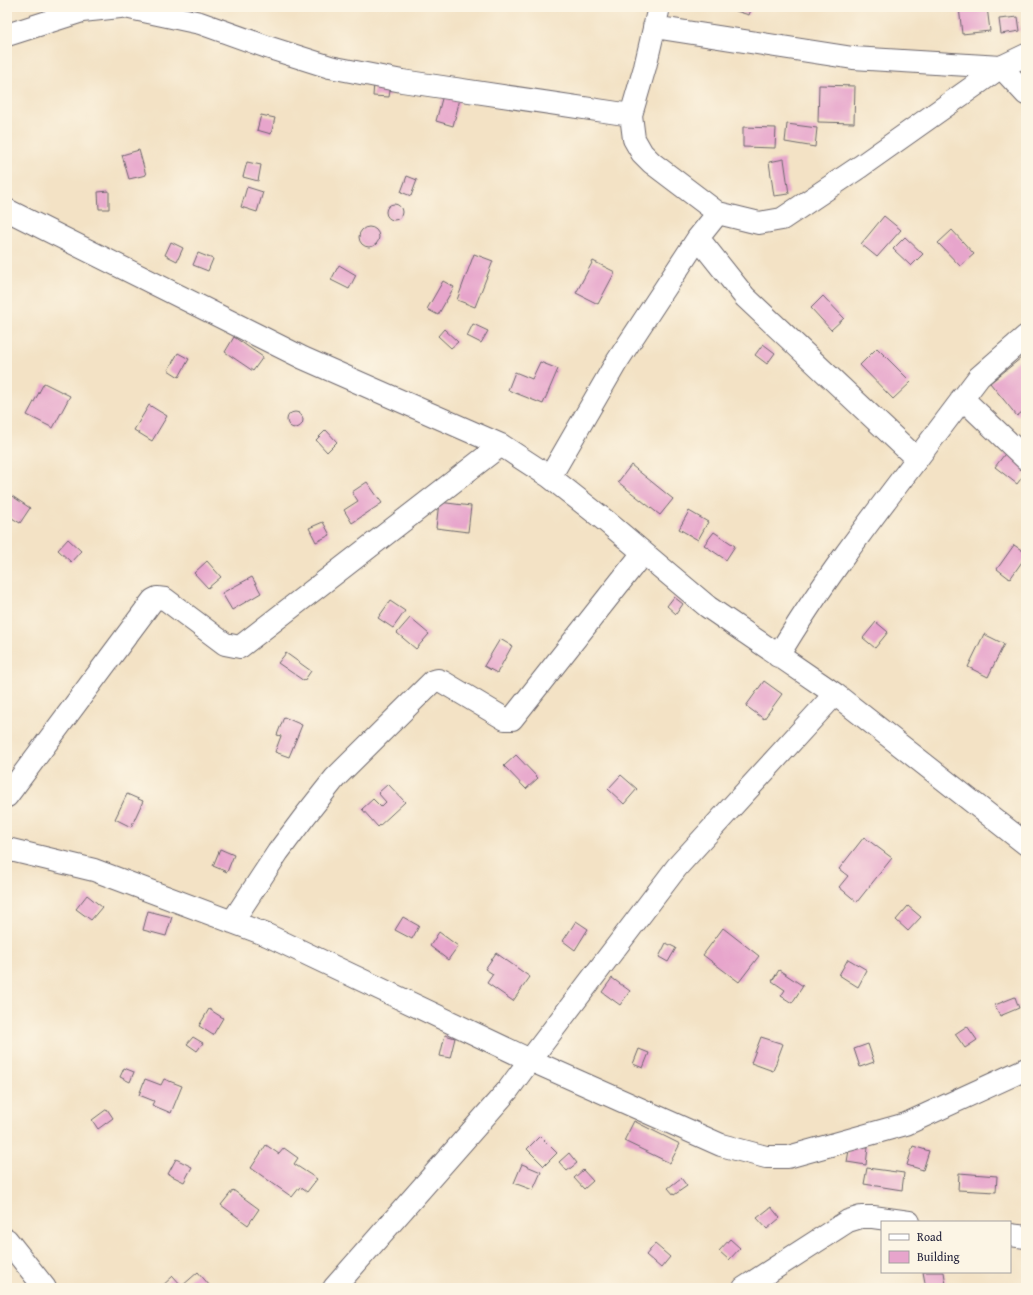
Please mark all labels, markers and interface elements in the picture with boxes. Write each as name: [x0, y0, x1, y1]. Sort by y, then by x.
legend: [881, 1221, 1011, 1273]
text: Road: [917, 1228, 943, 1245]
text: Building: [917, 1248, 960, 1265]

